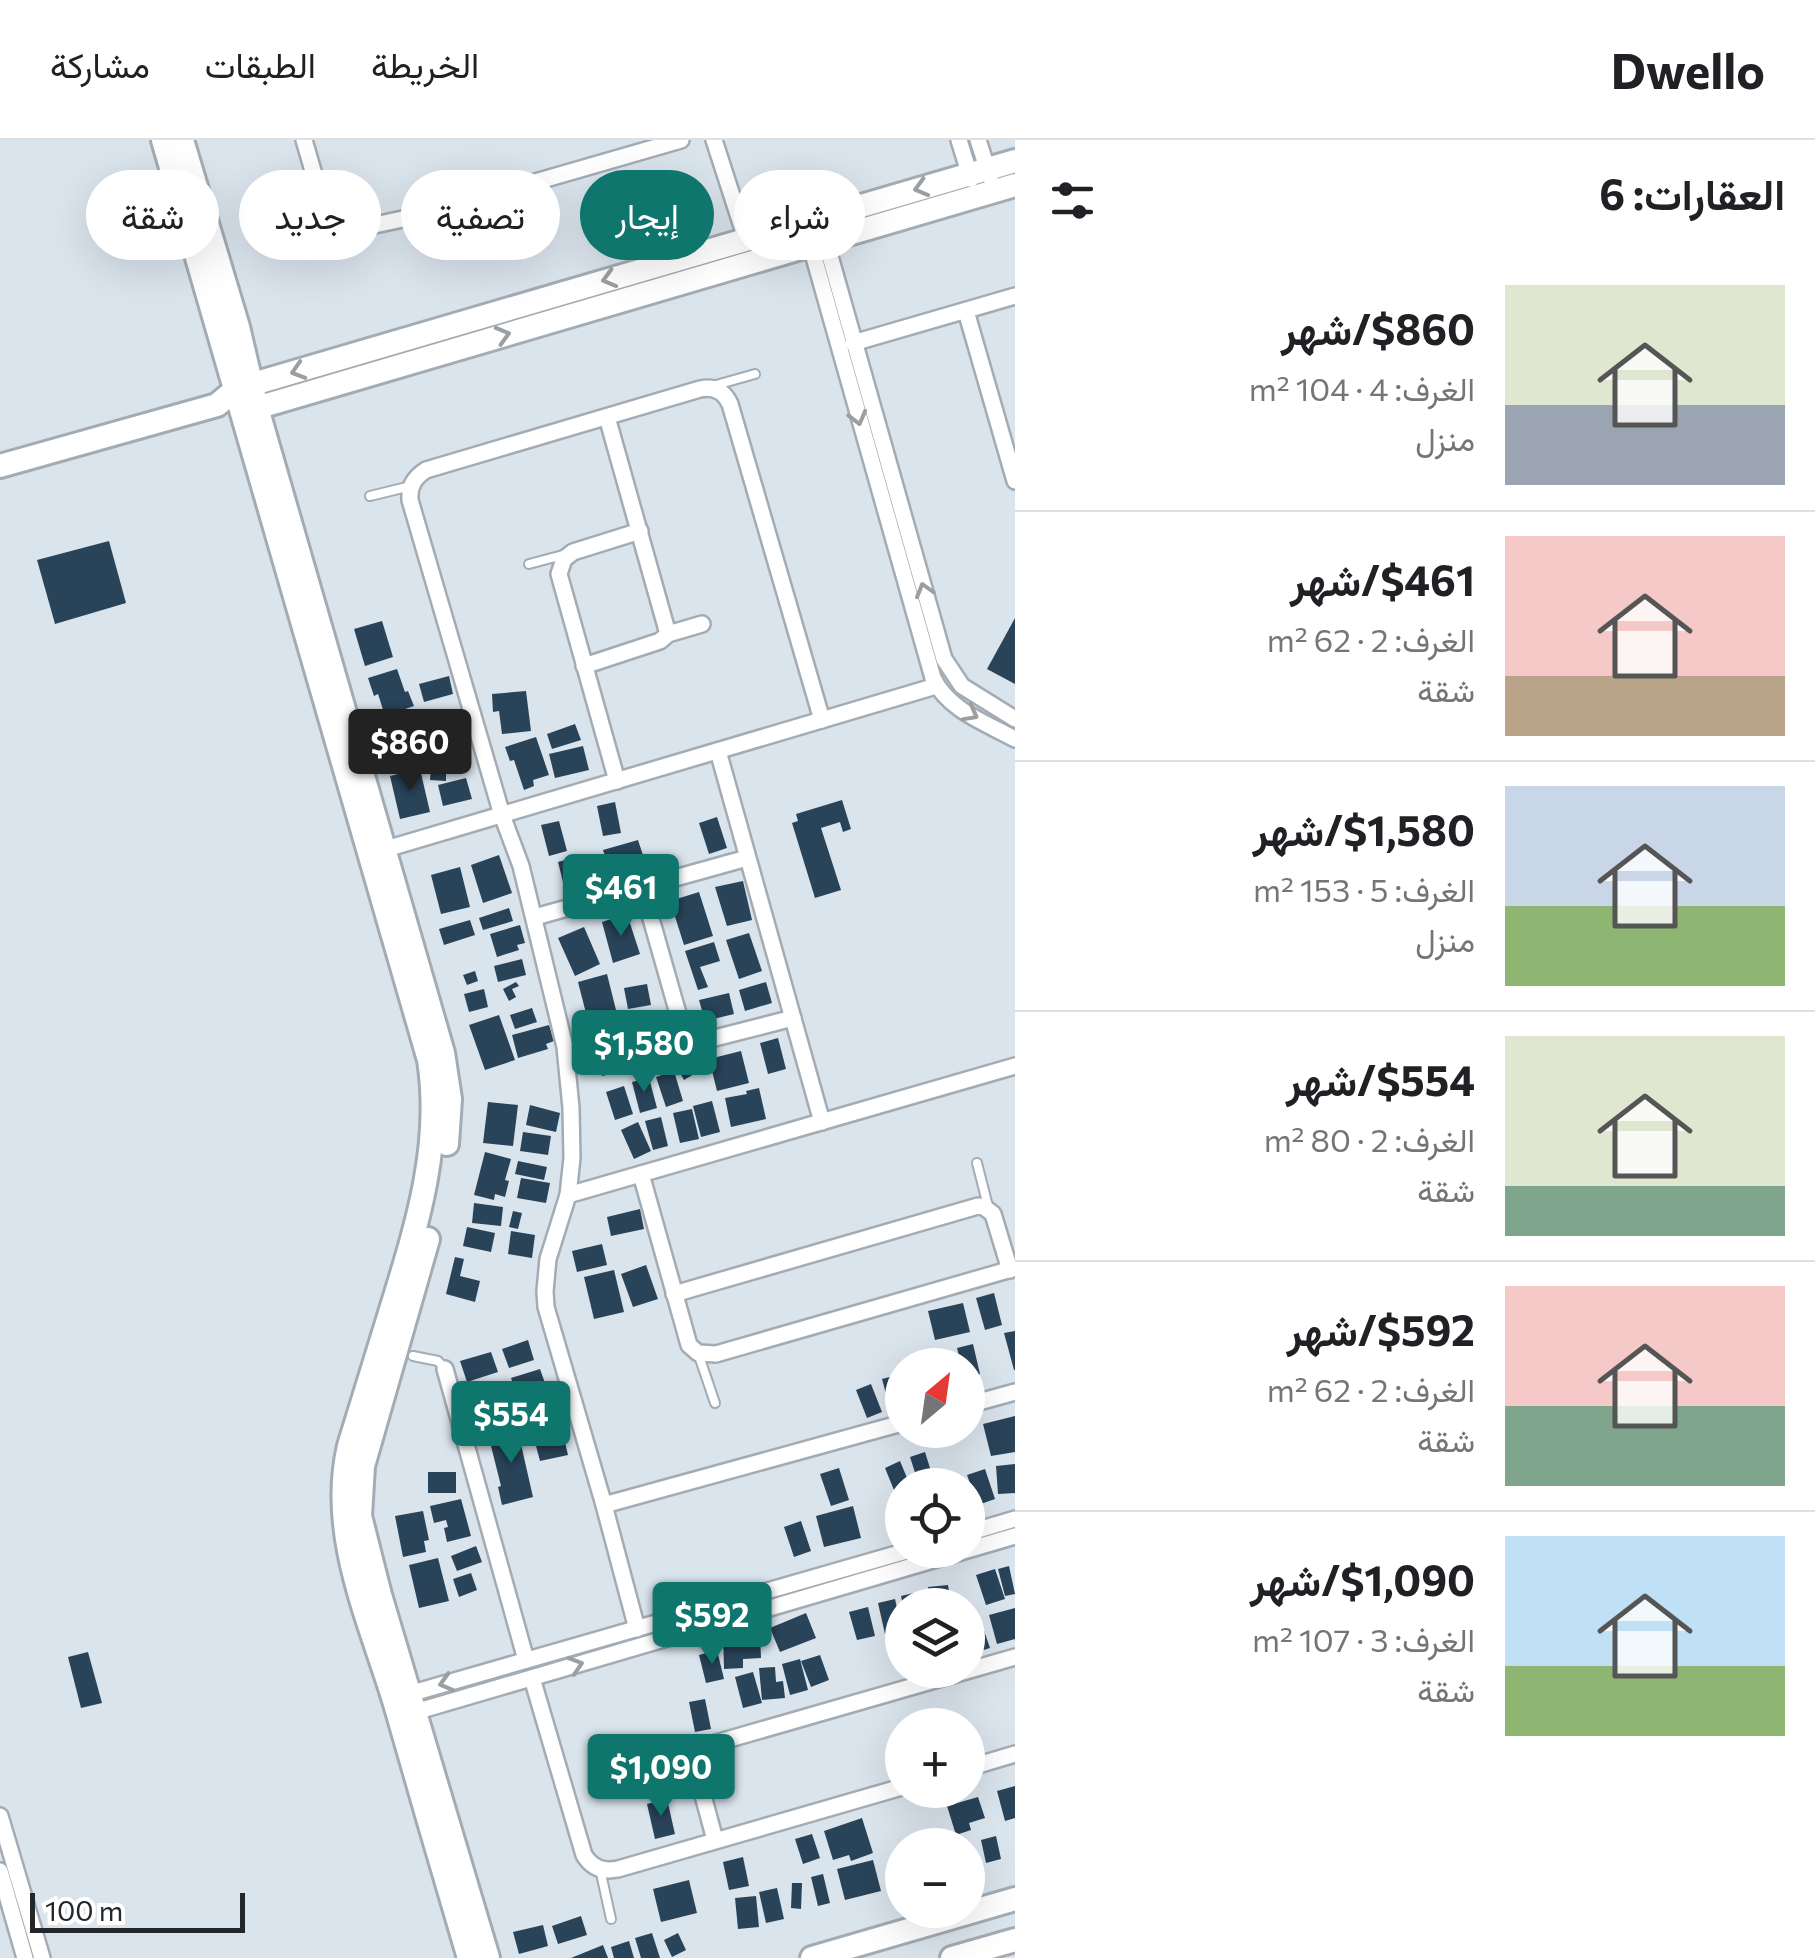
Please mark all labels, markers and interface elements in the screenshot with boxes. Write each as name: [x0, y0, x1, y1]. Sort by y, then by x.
text: Dwello: [1611, 40, 1765, 99]
text: مشاركة: [50, 42, 150, 85]
text: الطبقات: [205, 42, 316, 85]
text: الخريطة: [371, 42, 479, 85]
text: العقارات: 6: [1599, 167, 1785, 219]
chip: شقة: [86, 170, 219, 260]
chip: جديد: [239, 170, 381, 260]
chip: تصفية: [401, 170, 560, 260]
chip: إيجار: [580, 170, 714, 260]
chip: شراء: [734, 170, 865, 260]
icon: filters: [1045, 173, 1100, 228]
one-way arrow: [913, 177, 931, 198]
one-way arrow: [601, 267, 618, 288]
text: $860/شهر: [1281, 302, 1475, 354]
icon: home: [1585, 325, 1705, 445]
one-way arrow: [494, 326, 511, 347]
one-way arrow: [290, 359, 307, 380]
text: الغرف: 4 · 104 m²: [1249, 368, 1475, 408]
one-way arrow: [847, 408, 868, 426]
text: منزل: [1415, 418, 1475, 458]
text: $461/شهر: [1290, 553, 1475, 605]
icon: home: [1585, 576, 1705, 696]
one-way arrow: [915, 582, 936, 599]
text: الغرف: 2 · 62 m²: [1267, 619, 1475, 659]
text: شقة: [1417, 669, 1475, 709]
one-way arrow: [960, 702, 978, 722]
pin: $860: [351, 709, 469, 794]
text: $860: [370, 721, 450, 761]
text: $1,580/شهر: [1253, 803, 1475, 855]
icon: home: [1585, 826, 1705, 946]
pin: $461: [562, 854, 680, 939]
text: $461: [585, 866, 657, 906]
text: الغرف: 5 · 153 m²: [1253, 869, 1475, 909]
text: منزل: [1415, 919, 1475, 959]
pin: $1,580: [563, 1010, 725, 1095]
text: $1,580: [594, 1022, 694, 1062]
text: $554/شهر: [1286, 1053, 1475, 1105]
icon: home: [1585, 1076, 1705, 1196]
text: الغرف: 2 · 80 m²: [1264, 1119, 1475, 1159]
text: شقة: [1417, 1169, 1475, 1209]
text: $592/شهر: [1287, 1303, 1475, 1355]
icon: home: [1585, 1326, 1705, 1446]
north arrow: [885, 1348, 985, 1448]
map controls: [885, 1348, 985, 1928]
text: الغرف: 2 · 62 m²: [1267, 1369, 1475, 1409]
pin: $554: [452, 1381, 570, 1466]
text: $554: [473, 1393, 549, 1433]
text: شقة: [1417, 1419, 1475, 1459]
button: locate: [885, 1468, 985, 1568]
text: $1,090/شهر: [1250, 1553, 1475, 1605]
icon: home: [1585, 1576, 1705, 1696]
pin: $592: [653, 1582, 771, 1667]
button: layers: [885, 1588, 985, 1688]
text: $592: [675, 1594, 749, 1634]
text: الغرف: 3 · 107 m²: [1252, 1619, 1475, 1659]
one-way arrow: [567, 1656, 584, 1677]
text: شقة: [1417, 1669, 1475, 1709]
one-way arrow: [438, 1671, 455, 1692]
button: +: [885, 1708, 985, 1808]
pin: $1,090: [580, 1734, 742, 1819]
text: $1,090: [610, 1746, 712, 1786]
button: −: [885, 1828, 985, 1928]
scale bar: [30, 1888, 245, 1932]
text: 100 m: [45, 1893, 123, 1927]

